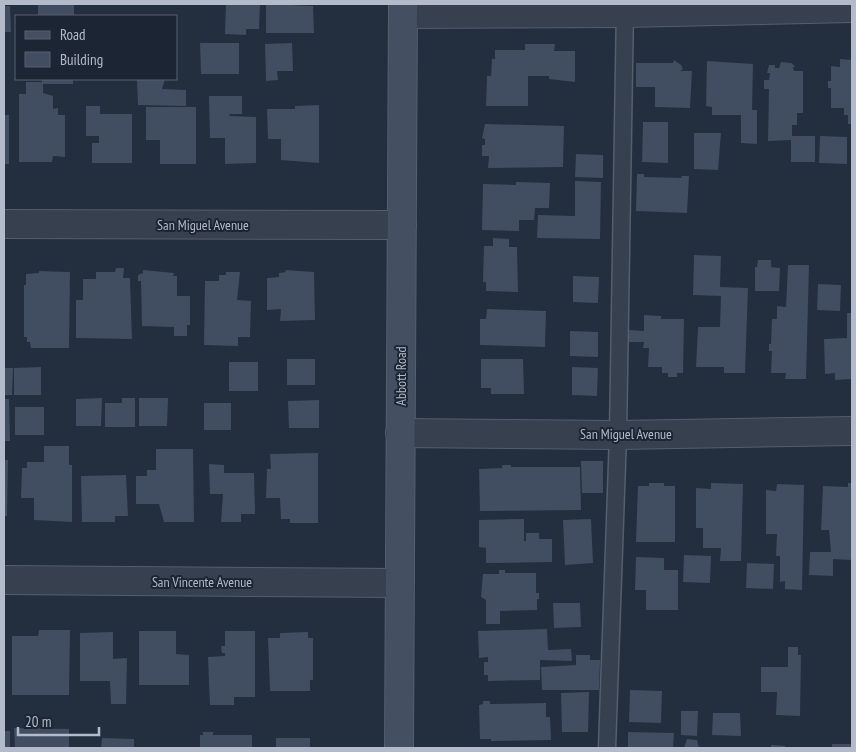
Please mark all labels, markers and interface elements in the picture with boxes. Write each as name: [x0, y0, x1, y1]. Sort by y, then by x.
legend: [15, 15, 178, 80]
text: Road: [60, 25, 86, 44]
text: Building: [60, 50, 103, 69]
street label: San Miguel Avenue: [157, 216, 249, 234]
street label: Abbott Road: [392, 346, 410, 406]
street label: San Miguel Avenue: [580, 425, 672, 443]
street label: San Vincente Avenue: [152, 573, 252, 591]
scale bar: [18, 704, 99, 736]
text: 20 m: [25, 712, 51, 731]

